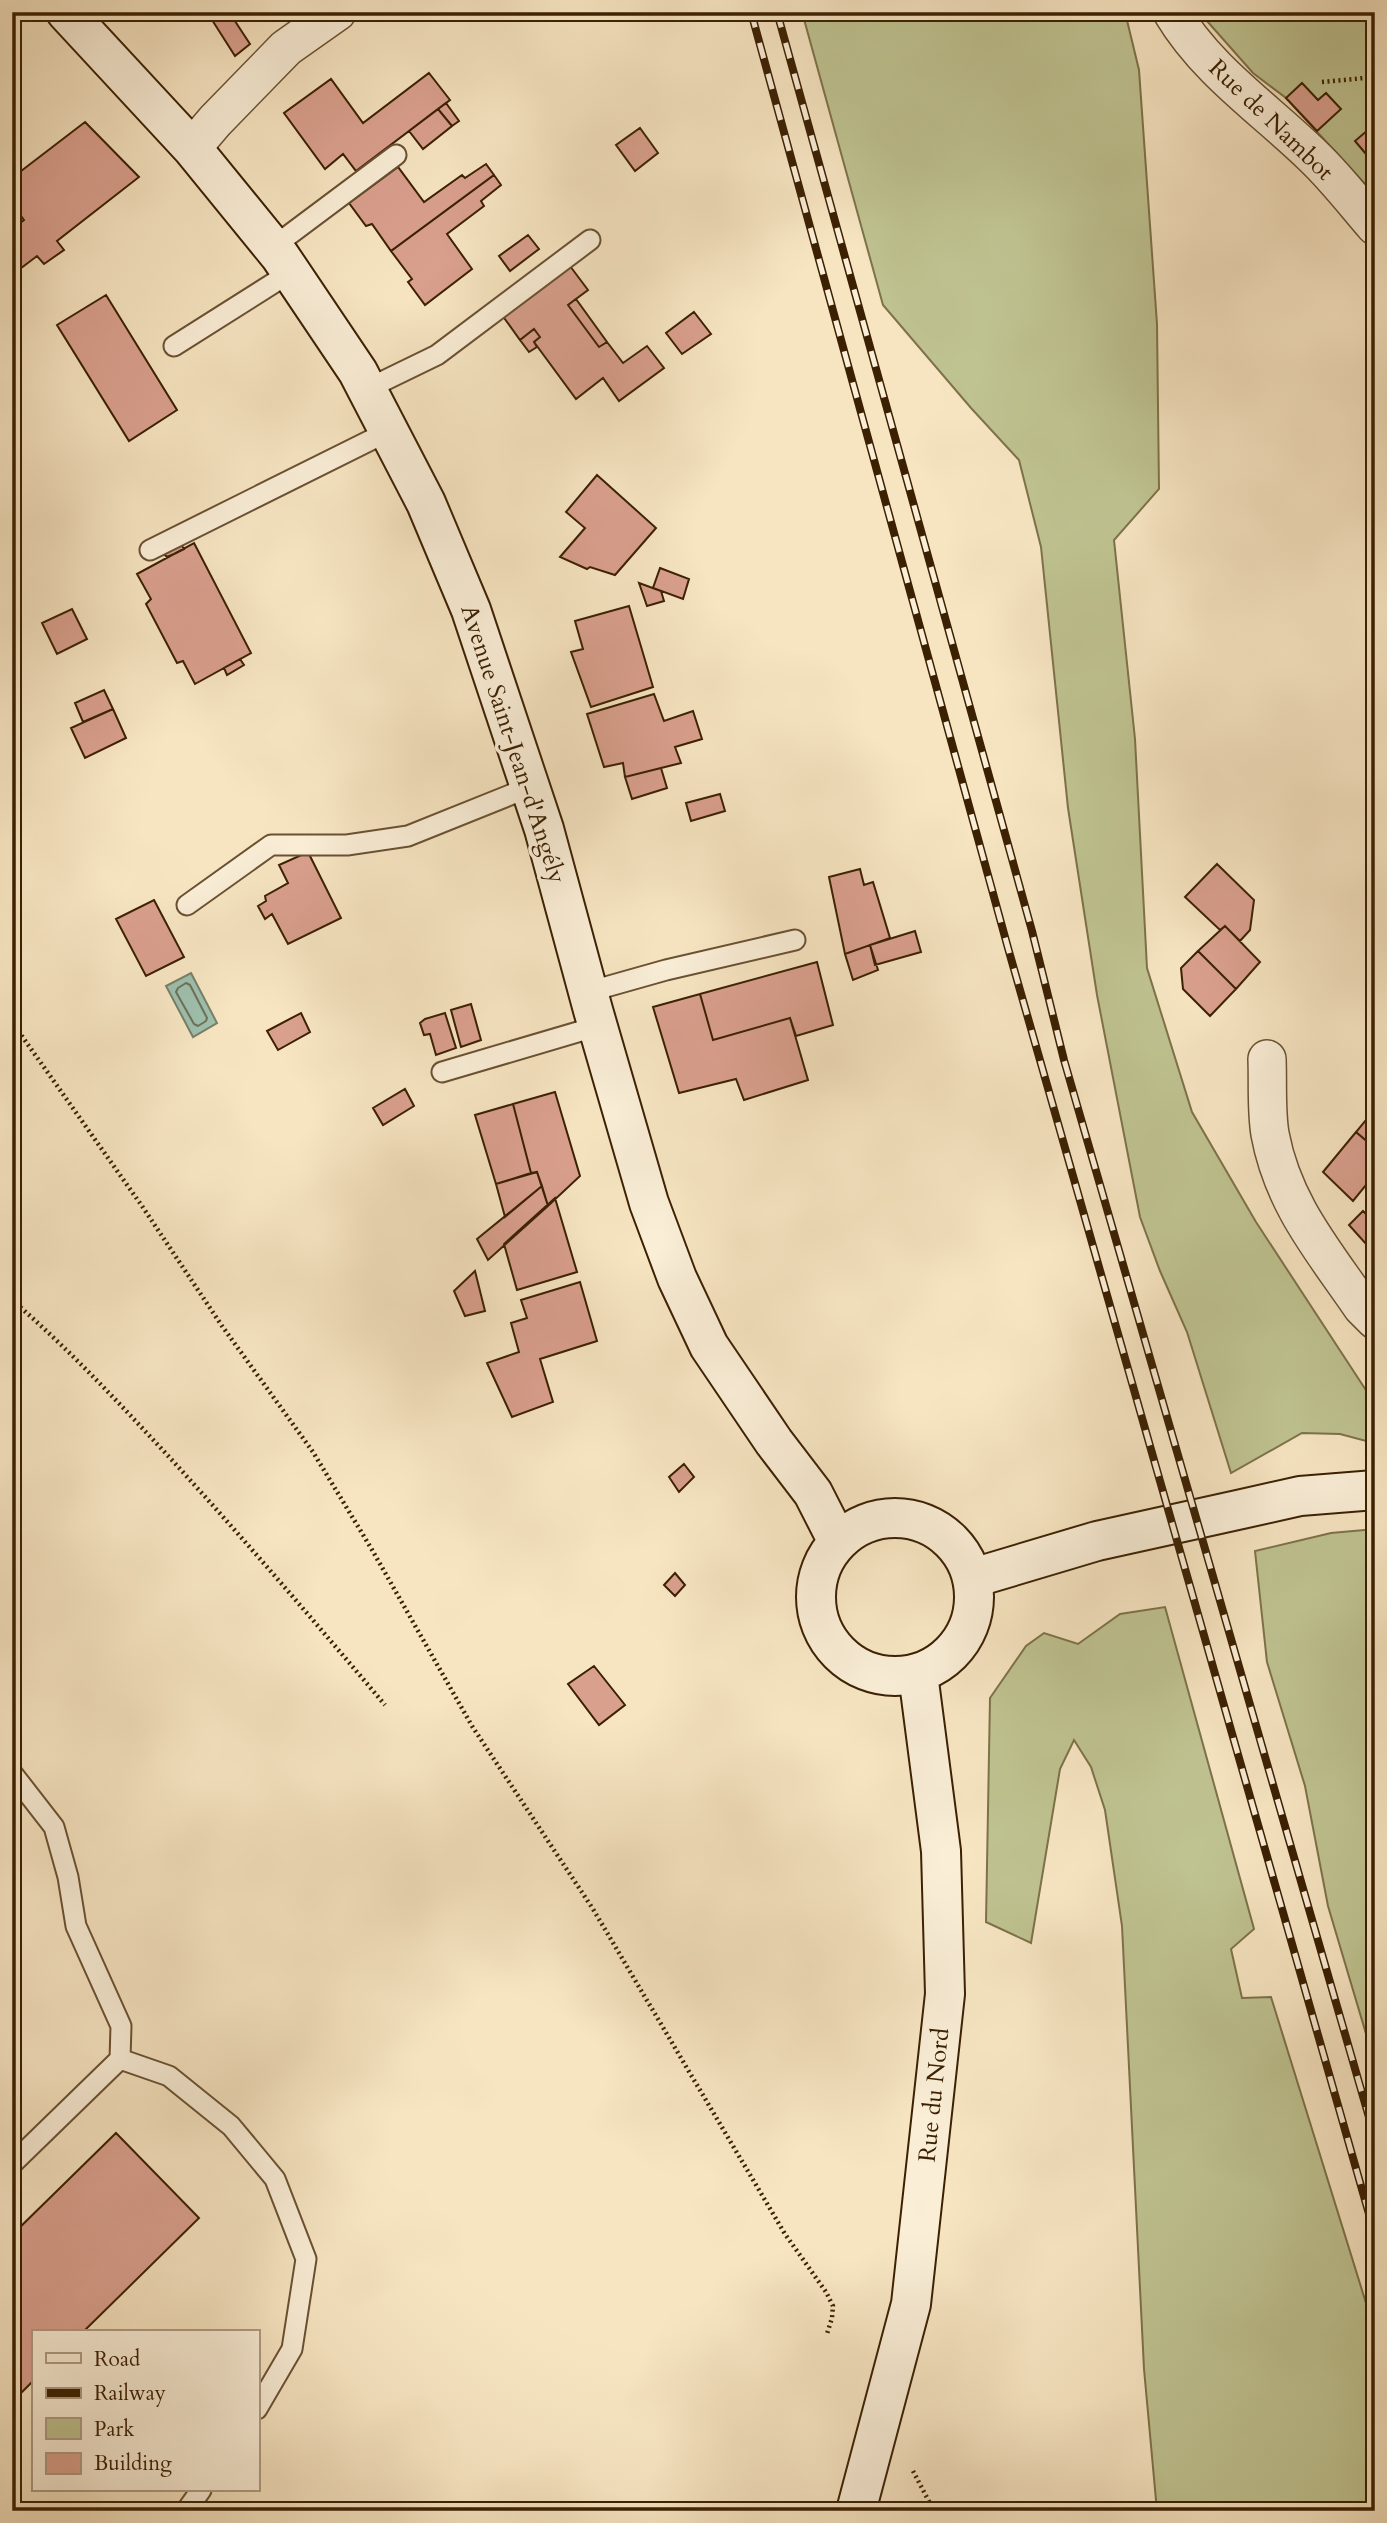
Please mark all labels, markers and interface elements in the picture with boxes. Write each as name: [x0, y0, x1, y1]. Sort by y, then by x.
street label: Rue de Nambot: [1201, 52, 1341, 188]
street label: Avenue Saint-Jean-d'Angély: [452, 600, 574, 888]
street label: Rue du Nord: [911, 2026, 957, 2164]
legend: [32, 2330, 259, 2492]
text: Road: [94, 2345, 140, 2374]
text: Railway: [94, 2379, 166, 2408]
text: Park: [94, 2415, 135, 2444]
text: Building: [94, 2449, 172, 2478]

